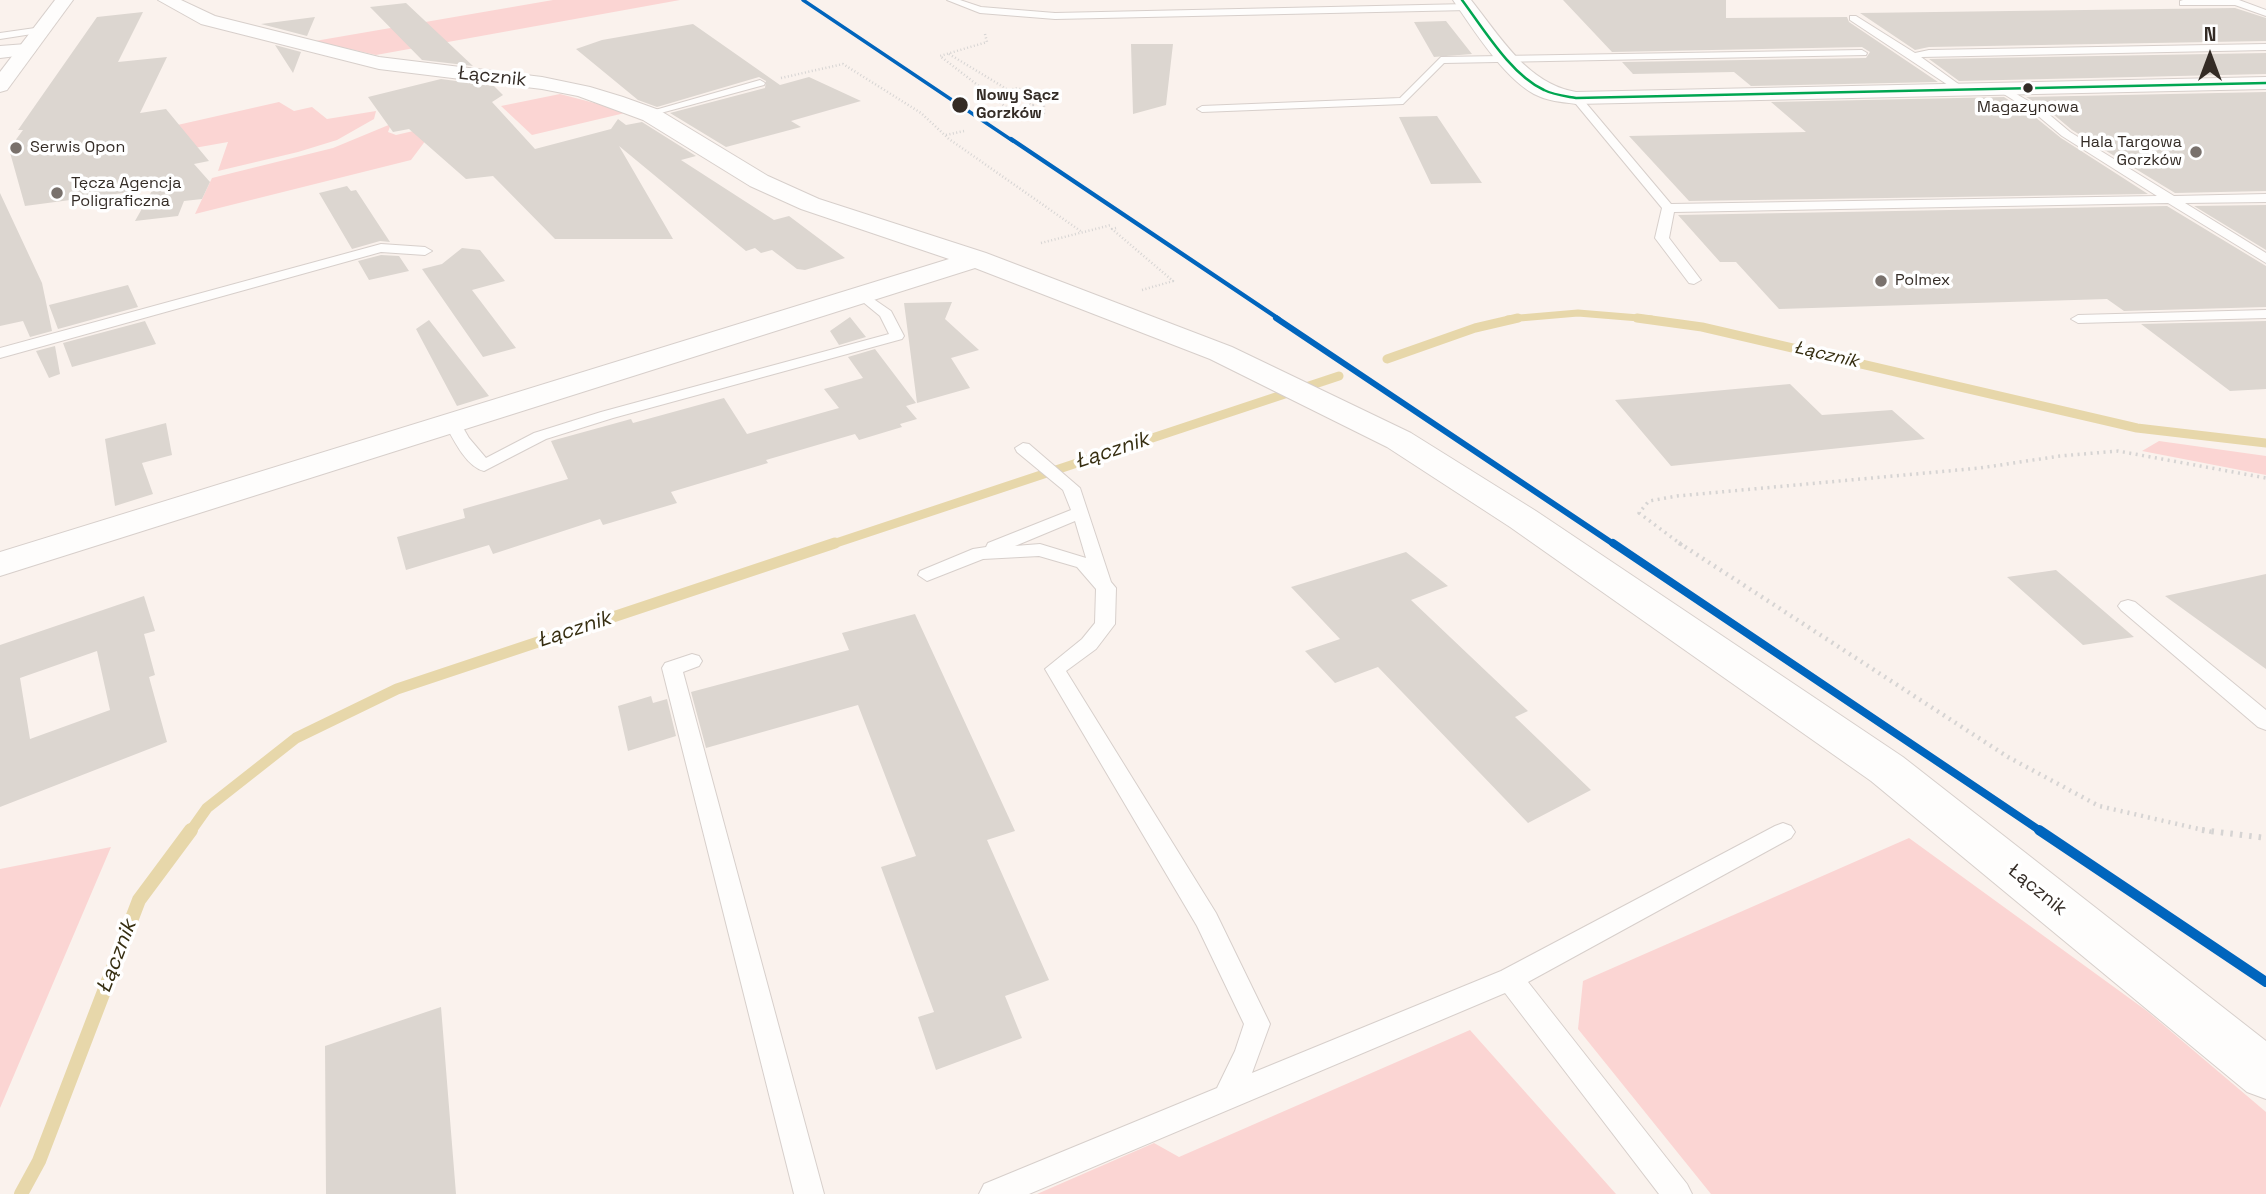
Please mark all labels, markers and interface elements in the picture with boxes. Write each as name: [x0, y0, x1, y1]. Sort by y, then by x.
north arrow: [2175, 21, 2245, 91]
text: N: [2204, 22, 2216, 47]
street label: Łącznik: [456, 62, 528, 92]
marker: Magazynowa: [2021, 81, 2035, 95]
place label: Nowy Sącz Gorzków: [976, 86, 1059, 124]
marker: Nowy Sącz Gorzków: [950, 95, 970, 115]
place label: Magazynowa: [1977, 98, 2079, 118]
place label: Hala Targowa Gorzków: [2080, 133, 2182, 171]
place label: Serwis Opon: [30, 138, 125, 158]
marker: Serwis Opon: [8, 140, 24, 156]
marker: Hala Targowa Gorzków: [2188, 144, 2204, 160]
place label: Tęcza Agencja Poligraficzna: [71, 174, 182, 212]
marker: Tęcza Agencja Poligraficzna: [49, 185, 65, 201]
place label: Polmex: [1895, 271, 1950, 291]
marker: Polmex: [1873, 273, 1889, 289]
water label: Łącznik: [1791, 337, 1861, 373]
water label: Łącznik: [1072, 427, 1152, 475]
water label: Łącznik: [534, 606, 614, 654]
street label: Łącznik: [2003, 859, 2071, 921]
water label: Łącznik: [91, 917, 143, 997]

